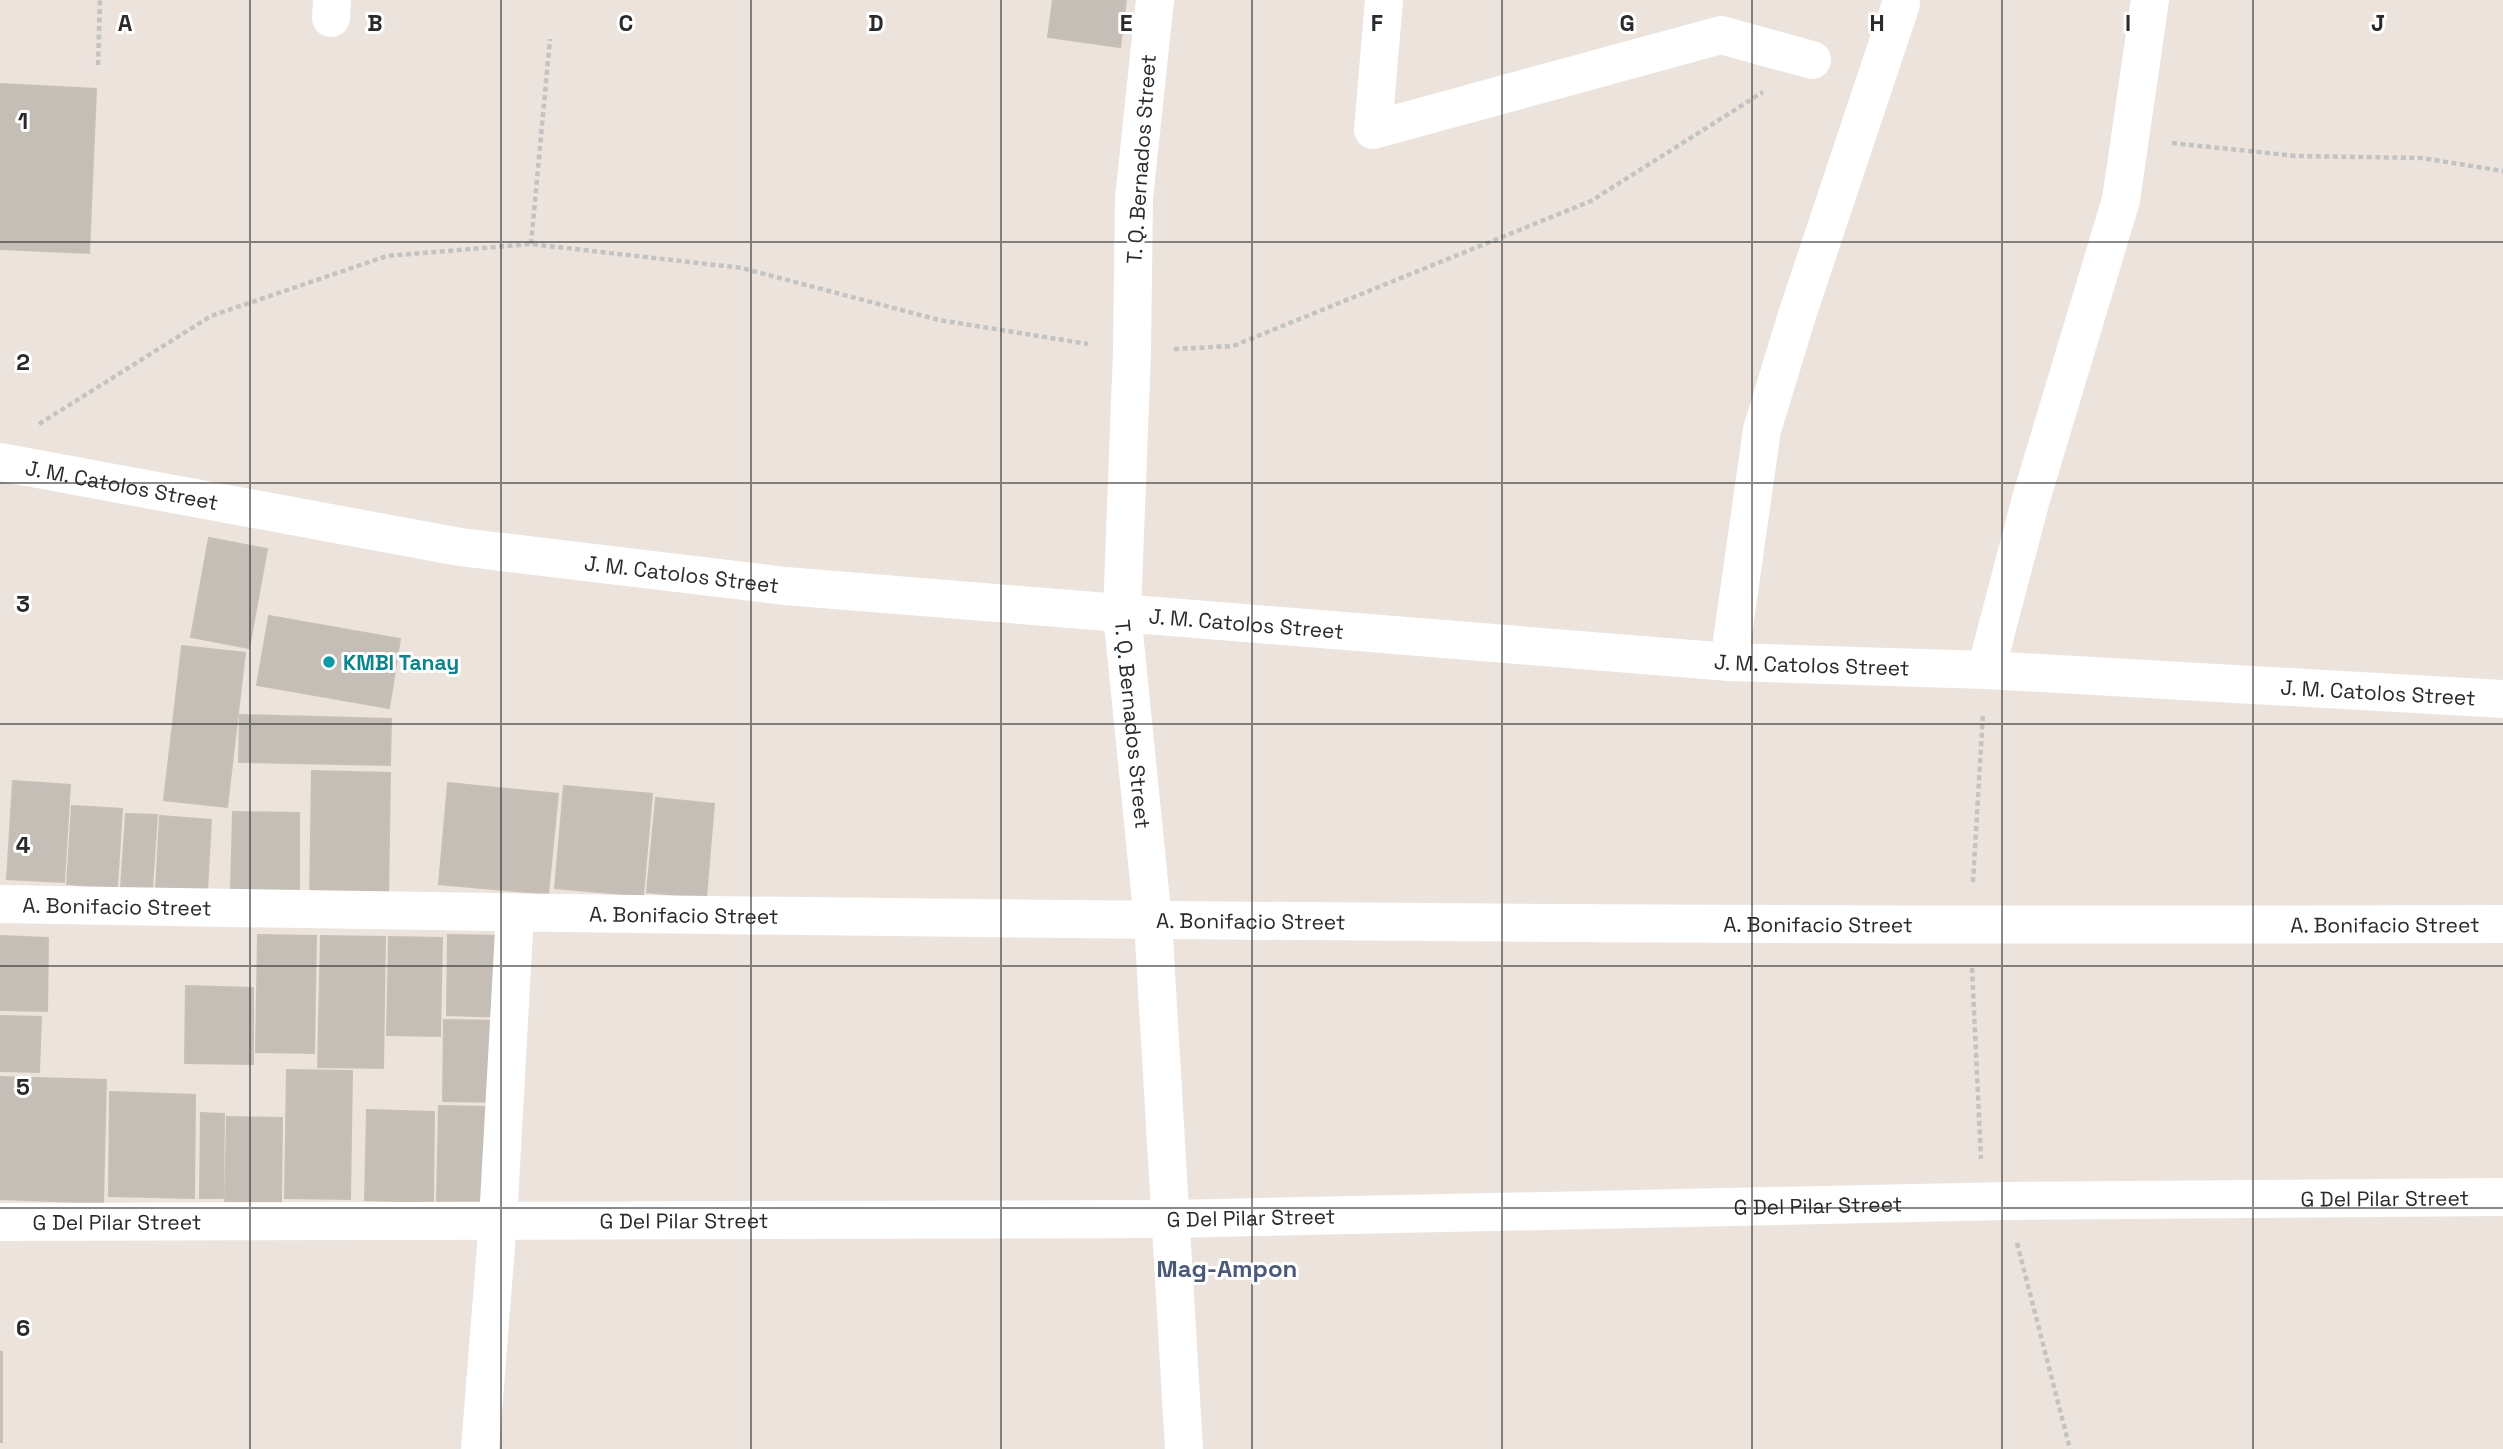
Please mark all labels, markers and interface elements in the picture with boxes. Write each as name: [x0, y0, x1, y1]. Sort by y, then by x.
text: A: [118, 8, 133, 38]
text: B: [367, 8, 383, 38]
text: C: [619, 8, 633, 38]
text: D: [868, 8, 884, 38]
text: E: [1120, 8, 1132, 38]
text: F: [1371, 8, 1383, 38]
text: G: [1619, 8, 1635, 38]
text: H: [1869, 8, 1885, 38]
text: I: [2125, 8, 2131, 38]
text: J: [2371, 8, 2385, 38]
street label: T. Q. Bernados Street: [1120, 53, 1162, 265]
text: 1: [18, 106, 28, 136]
text: 2: [16, 347, 30, 377]
street label: J. M. Catolos Street: [23, 453, 221, 516]
street label: J. M. Catolos Street: [583, 549, 780, 599]
text: 3: [16, 589, 30, 619]
street label: J. M. Catolos Street: [1148, 602, 1345, 644]
street label: T. Q. Bernados Street: [1109, 618, 1157, 830]
street label: J. M. Catolos Street: [1713, 647, 1910, 681]
place label: KMBI Tanay: [343, 649, 459, 676]
marker: KMBI Tanay: [321, 654, 337, 670]
street label: J. M. Catolos Street: [2280, 673, 2476, 711]
text: 4: [16, 830, 31, 860]
street label: A. Bonifacio Street: [22, 891, 212, 921]
street label: A. Bonifacio Street: [589, 900, 779, 929]
street label: A. Bonifacio Street: [1156, 906, 1346, 935]
street label: A. Bonifacio Street: [1723, 910, 1913, 938]
street label: A. Bonifacio Street: [2290, 911, 2480, 938]
text: 5: [16, 1072, 30, 1102]
street label: G Del Pilar Street: [2300, 1184, 2469, 1212]
street label: G Del Pilar Street: [1733, 1190, 1903, 1220]
street label: G Del Pilar Street: [1166, 1202, 1336, 1233]
street label: G Del Pilar Street: [600, 1207, 768, 1234]
street label: G Del Pilar Street: [33, 1208, 201, 1235]
district label: Mag-Ampon: [1157, 1253, 1297, 1284]
text: 6: [16, 1313, 30, 1343]

